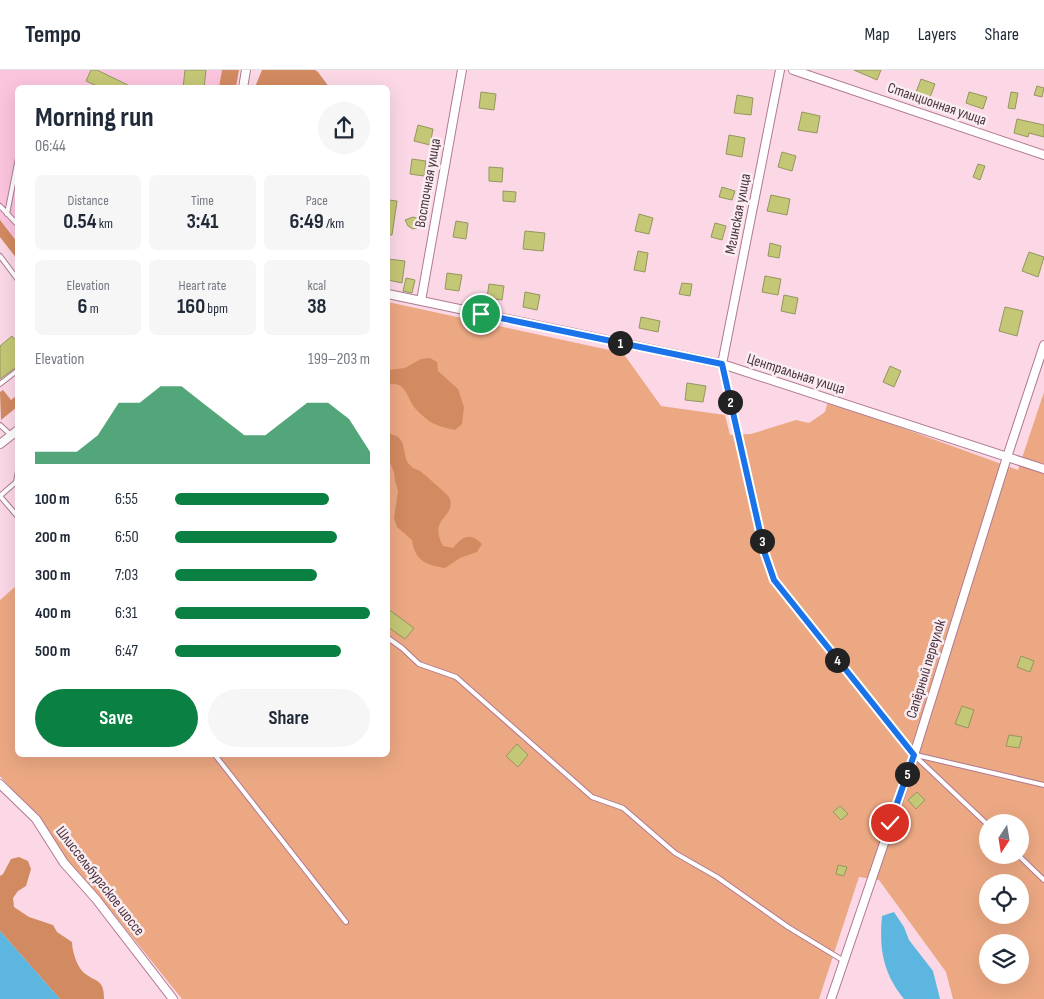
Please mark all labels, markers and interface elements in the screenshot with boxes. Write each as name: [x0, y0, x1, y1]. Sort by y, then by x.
text: Tempo: [25, 20, 81, 49]
text: Map: [865, 24, 890, 45]
text: Layers: [918, 24, 957, 45]
text: Share: [985, 24, 1019, 45]
street label: Станционная улица: [885, 78, 989, 130]
text: Morning run: [35, 101, 154, 134]
button: share: [318, 102, 370, 154]
text: 06:44: [35, 137, 66, 156]
street label: Восточная улица: [411, 137, 445, 229]
street label: Мгинская улица: [721, 172, 755, 256]
text: Distance: [68, 192, 109, 209]
text: Time: [191, 192, 214, 209]
text: Pace: [306, 192, 328, 209]
text: 0.54: [63, 209, 97, 234]
text: 3:41: [186, 209, 219, 234]
text: 6:49: [289, 209, 324, 234]
text: km: [97, 215, 113, 232]
text: /km: [324, 215, 344, 232]
text: Elevation: [67, 277, 110, 294]
text: Heart rate: [179, 277, 226, 294]
text: kcal: [308, 277, 326, 294]
pin: [460, 293, 502, 335]
text: 6: [78, 294, 88, 319]
text: 160: [177, 294, 205, 319]
text: 38: [307, 294, 326, 319]
text: m: [88, 300, 99, 317]
text: bpm: [205, 300, 228, 317]
icon: arrive: [467, 300, 495, 328]
pin: 1: [608, 330, 632, 356]
text: 1: [618, 335, 623, 352]
street label: Центральная улица: [745, 349, 848, 399]
text: Elevation: [35, 350, 84, 369]
text: 199–203 m: [308, 350, 370, 369]
pin: 2: [718, 390, 742, 414]
text: 2: [727, 394, 734, 411]
text: 100 m: [35, 490, 70, 509]
text: 6:55: [115, 490, 138, 509]
text: 200 m: [35, 528, 70, 547]
text: 6:50: [115, 528, 139, 547]
pin: 3: [750, 528, 774, 554]
text: 3: [759, 533, 766, 550]
text: 300 m: [35, 566, 71, 585]
text: 7:03: [115, 566, 138, 585]
text: 400 m: [35, 604, 71, 623]
text: 6:31: [115, 604, 137, 623]
street label: Сапёрный переулок: [902, 617, 950, 721]
text: 500 m: [35, 642, 70, 661]
text: 6:47: [115, 642, 138, 661]
pin: 4: [824, 648, 850, 672]
text: 4: [834, 652, 841, 669]
button: Save: [35, 689, 198, 747]
button: Share: [208, 689, 370, 747]
pin: 5: [894, 762, 920, 786]
text: 5: [904, 766, 911, 783]
pin: [869, 802, 911, 844]
icon: check: [876, 809, 904, 837]
north arrow: [979, 814, 1029, 864]
map controls: [979, 814, 1029, 984]
street label: Шлиссельбургское шоссе: [51, 822, 149, 940]
button: locate: [979, 874, 1029, 924]
button: layers: [979, 934, 1029, 984]

